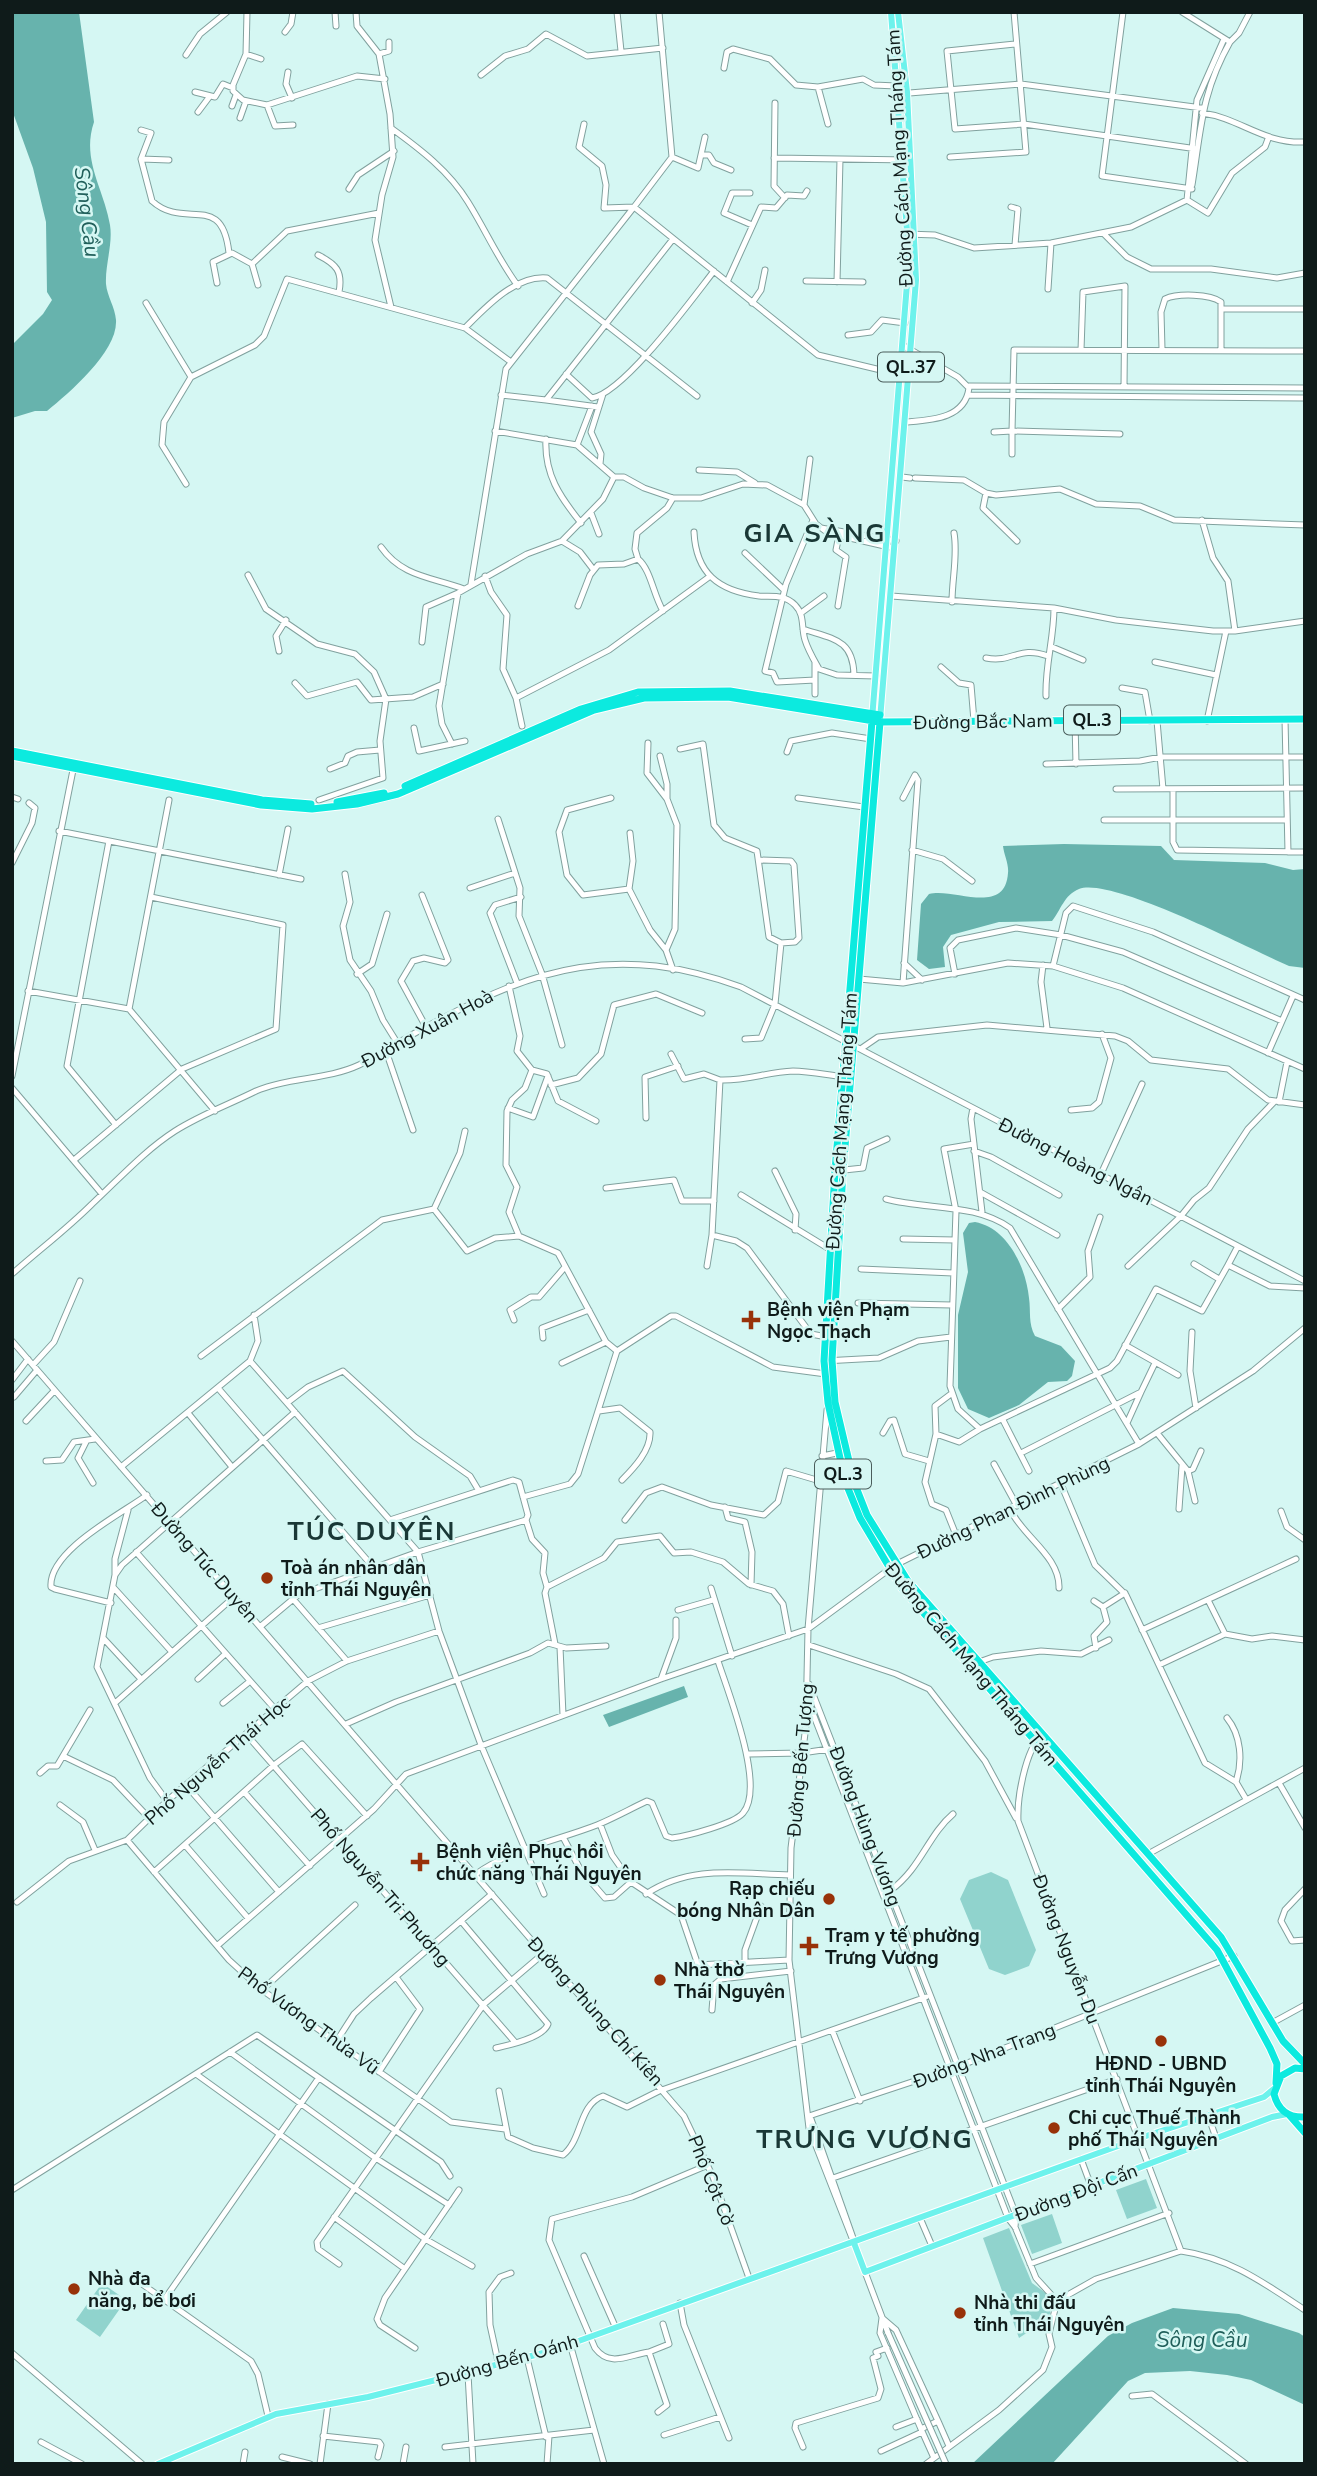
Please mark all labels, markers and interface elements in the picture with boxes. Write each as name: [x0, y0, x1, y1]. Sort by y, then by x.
street label: Đường Cách Mạng Tháng Tám: [880, 29, 920, 288]
water label: Sông Cầu: [68, 165, 106, 259]
road number: QL.37: [878, 352, 944, 382]
district label: GIA SÀNG: [743, 516, 887, 551]
road number: QL.3: [1064, 706, 1120, 734]
street label: Đường Bắc Nam: [912, 708, 1053, 736]
street label: Đường Xuân Hoà: [356, 983, 498, 1075]
street label: Đường Cách Mạng Tháng Tám: [820, 992, 864, 1252]
street label: Đường Hoàng Ngân: [993, 1111, 1157, 1212]
place label: Bệnh viện Phạm Ngọc Thạch: [767, 1297, 910, 1345]
marker: Bệnh viện Phạm Ngọc Thạch: [741, 1310, 761, 1330]
street label: Đường Phan Đình Phùng: [912, 1450, 1114, 1566]
road number: QL.3: [815, 1460, 871, 1489]
street label: Đường Túc Duyên: [144, 1496, 264, 1628]
district label: TÚC DUYÊN: [288, 1514, 456, 1549]
place label: Toà án nhân dân tỉnh Thái Nguyên: [281, 1555, 432, 1603]
street label: Đường Cách Mạng Tháng Tám: [878, 1557, 1064, 1772]
marker: Toà án nhân dân tỉnh Thái Nguyên: [259, 1570, 275, 1586]
street label: Đường Bến Tượng: [781, 1682, 821, 1839]
street label: Phố Nguyễn Thái Học: [139, 1690, 296, 1831]
street label: Đường Hùng Vương: [822, 1742, 908, 1910]
street label: Phố Nguyễn Tri Phương: [304, 1803, 456, 1972]
place label: Bệnh viện Phục hồi chức năng Thái Nguyên: [436, 1839, 642, 1887]
marker: Bệnh viện Phục hồi chức năng Thái Nguyên: [410, 1852, 430, 1872]
street label: Đường Nguyễn Du: [1025, 1870, 1107, 2028]
place label: Rạp chiếu bóng Nhân Dân: [677, 1876, 815, 1924]
marker: Rạp chiếu bóng Nhân Dân: [821, 1891, 837, 1907]
place label: Trạm y tế phường Trưng Vương: [825, 1923, 980, 1971]
street label: Đường Phùng Chí Kiên: [521, 1931, 669, 2092]
marker: Trạm y tế phường Trưng Vương: [799, 1936, 819, 1956]
place label: Nhà thờ Thái Nguyên: [674, 1957, 785, 2005]
street label: Phố Vương Thừa Vũ: [232, 1961, 384, 2081]
marker: Nhà thờ Thái Nguyên: [652, 1972, 668, 1988]
street label: Đường Nha Trang: [908, 2017, 1059, 2095]
marker: HĐND - UBND tỉnh Thái Nguyên: [1153, 2033, 1169, 2049]
place label: HĐND - UBND tỉnh Thái Nguyên: [1086, 2051, 1236, 2099]
place label: Chi cục Thuế Thành phố Thái Nguyên: [1068, 2105, 1241, 2153]
marker: Chi cục Thuế Thành phố Thái Nguyên: [1046, 2120, 1062, 2136]
district label: TRƯNG VƯƠNG: [756, 2122, 974, 2157]
street label: Phố Cột Cờ: [681, 2131, 741, 2229]
street label: Đường Đội Cấn: [1010, 2158, 1141, 2229]
place label: Nhà đa năng, bể bơi: [88, 2266, 196, 2314]
marker: Nhà đa năng, bể bơi: [66, 2281, 82, 2297]
place label: Nhà thi đấu tỉnh Thái Nguyên: [974, 2290, 1125, 2338]
marker: Nhà thi đấu tỉnh Thái Nguyên: [952, 2305, 968, 2321]
water label: Sông Cầu: [1157, 2326, 1247, 2354]
street label: Đường Bến Oánh: [432, 2328, 582, 2394]

